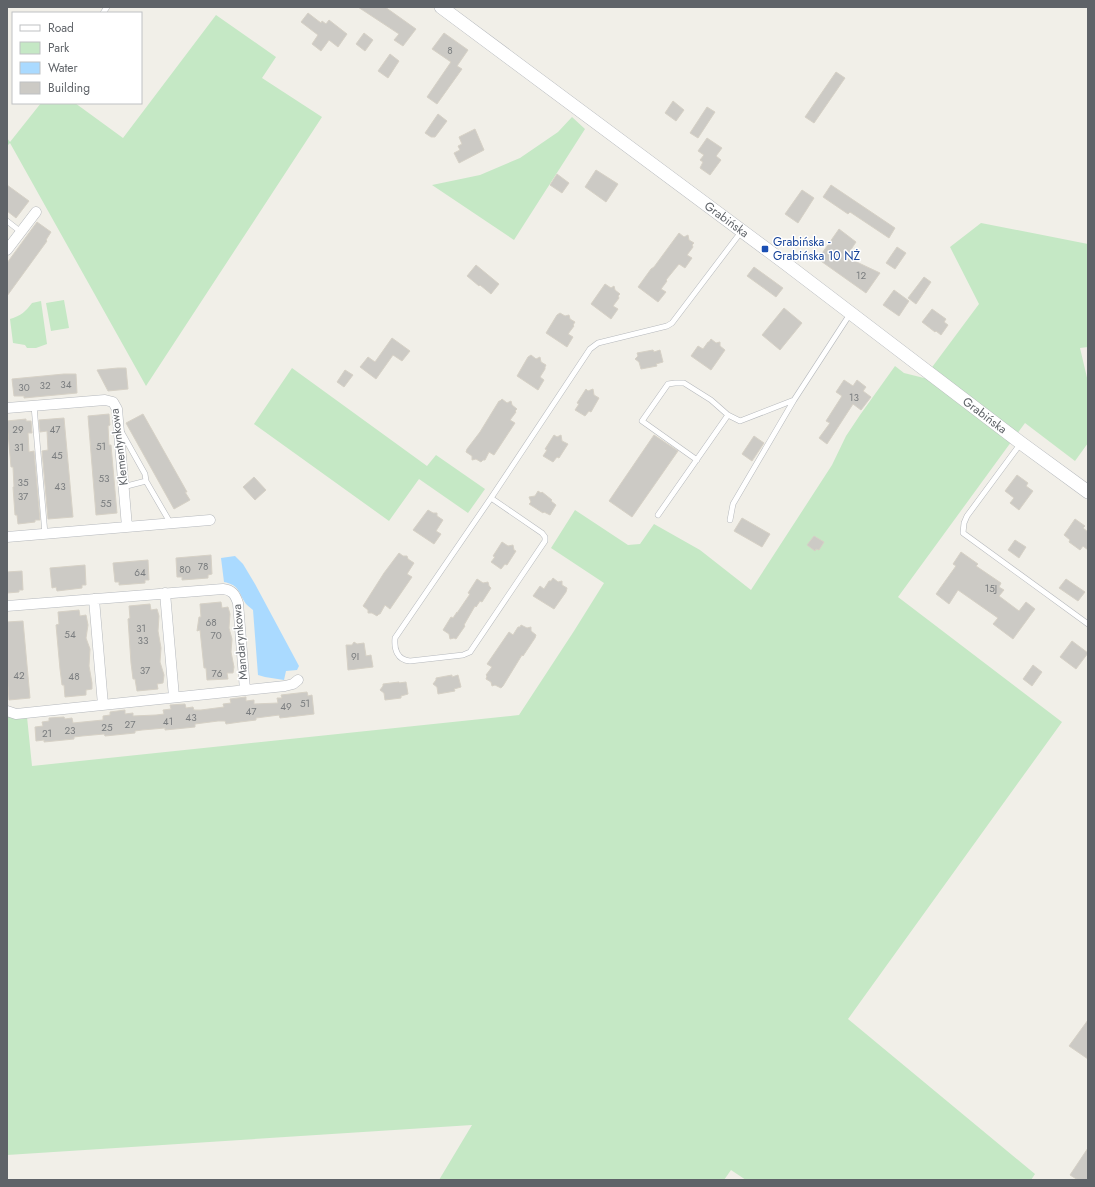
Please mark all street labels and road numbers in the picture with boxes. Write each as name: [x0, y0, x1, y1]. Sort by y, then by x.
street label: Grabińska: [701, 197, 753, 242]
street label: Grabińska: [959, 393, 1011, 438]
street label: Klementynkowa: [105, 407, 133, 487]
street label: Mandarynkowa: [228, 603, 252, 681]

